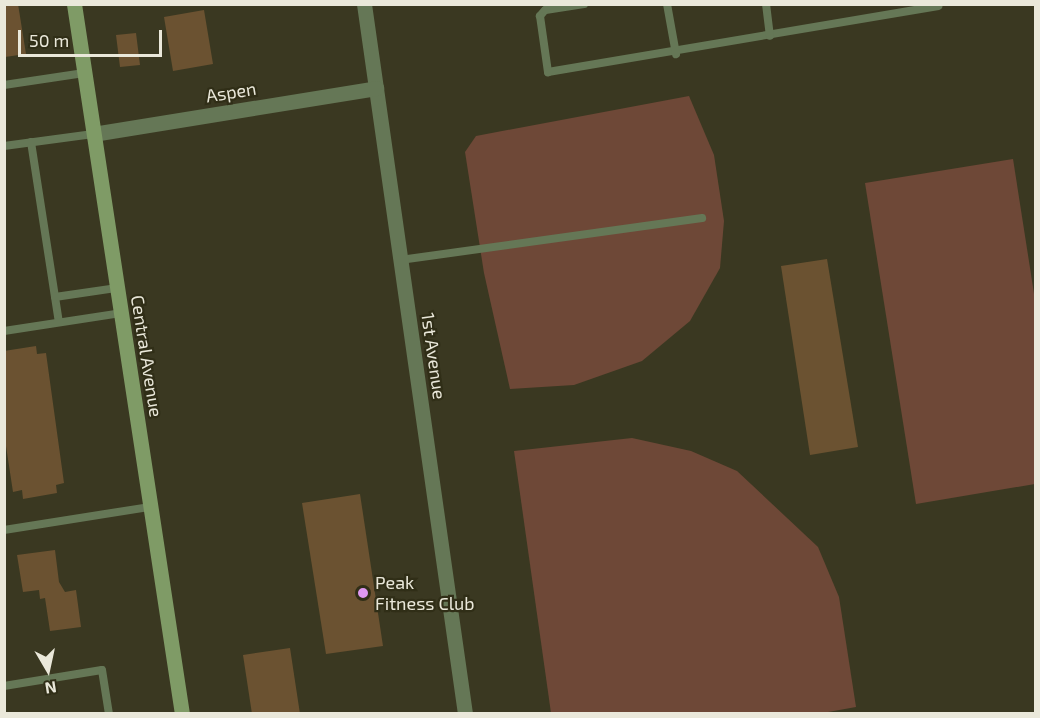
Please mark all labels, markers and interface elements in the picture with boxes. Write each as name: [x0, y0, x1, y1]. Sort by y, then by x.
scale bar: [21, 18, 165, 56]
text: 50 m: [29, 29, 69, 51]
street label: Aspen: [204, 77, 258, 107]
street label: Central Avenue: [127, 293, 167, 419]
street label: 1st Avenue: [417, 311, 451, 401]
place label: Peak Fitness Club: [375, 572, 475, 614]
marker: Peak Fitness Club: [356, 586, 370, 600]
north arrow: [18, 640, 78, 700]
text: N: [44, 678, 58, 699]

